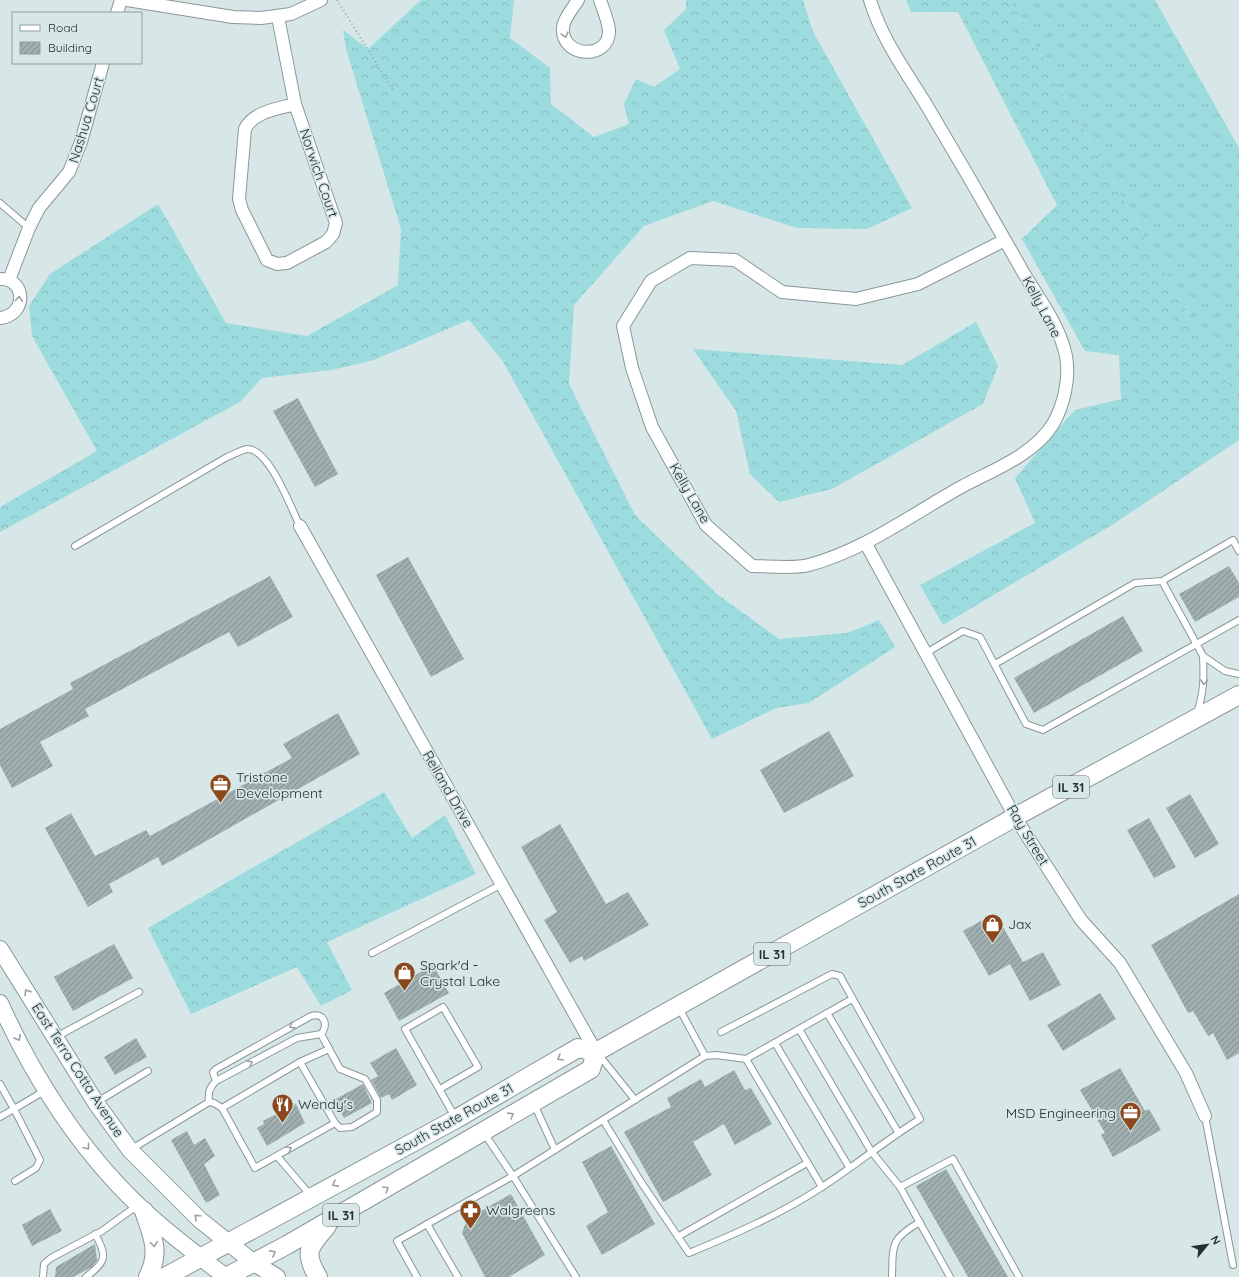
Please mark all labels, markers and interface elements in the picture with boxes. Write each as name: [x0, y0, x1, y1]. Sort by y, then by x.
legend: [12, 12, 142, 64]
text: Road: [48, 20, 78, 35]
one-way arrow: [560, 31, 569, 38]
text: Building: [48, 40, 92, 55]
street label: Nashua Court: [64, 74, 108, 165]
street label: Norwich Court: [295, 126, 343, 220]
street label: Kelly Lane: [1018, 273, 1066, 341]
one-way arrow: [15, 296, 23, 302]
street label: Kelly Lane: [665, 459, 715, 527]
one-way arrow: [1199, 679, 1208, 685]
street label: Reiland Drive: [419, 747, 477, 831]
place label: Tristone Development: [236, 768, 323, 802]
office icon: Tristone Development: [207, 772, 233, 805]
road number: IL 31: [1053, 776, 1089, 798]
street label: Ray Street: [1003, 801, 1053, 869]
street label: South State Route 31: [854, 832, 980, 912]
shop icon: Jax: [979, 911, 1005, 944]
place label: Jax: [1008, 915, 1031, 933]
road number: IL 31: [754, 943, 790, 965]
place label: Spark'd - Crystal Lake: [420, 956, 500, 990]
shop icon: Spark'd - Crystal Lake: [391, 960, 417, 993]
one-way arrow: [24, 989, 32, 996]
street label: East Terra Cotta Avenue: [28, 999, 128, 1141]
one-way arrow: [289, 1022, 296, 1029]
one-way arrow: [13, 1034, 21, 1041]
one-way arrow: [557, 1053, 565, 1060]
one-way arrow: [246, 1060, 253, 1068]
street label: South State Route 31: [391, 1079, 517, 1159]
restaurant icon: Wendy's: [270, 1091, 296, 1124]
place label: Wendy's: [298, 1095, 353, 1113]
office icon: MSD Engineering: [1118, 1100, 1144, 1133]
place label: MSD Engineering: [1006, 1104, 1116, 1122]
one-way arrow: [507, 1113, 514, 1120]
one-way arrow: [83, 1143, 90, 1150]
one-way arrow: [285, 1146, 292, 1153]
one-way arrow: [332, 1180, 339, 1187]
one-way arrow: [382, 1186, 389, 1193]
pharmacy icon: Walgreens: [457, 1197, 483, 1230]
place label: Walgreens: [486, 1201, 555, 1219]
road number: IL 31: [323, 1204, 359, 1226]
one-way arrow: [194, 1215, 202, 1222]
north arrow: [1187, 1225, 1227, 1265]
text: N: [1208, 1233, 1224, 1247]
one-way arrow: [149, 1241, 158, 1247]
one-way arrow: [269, 1250, 276, 1257]

